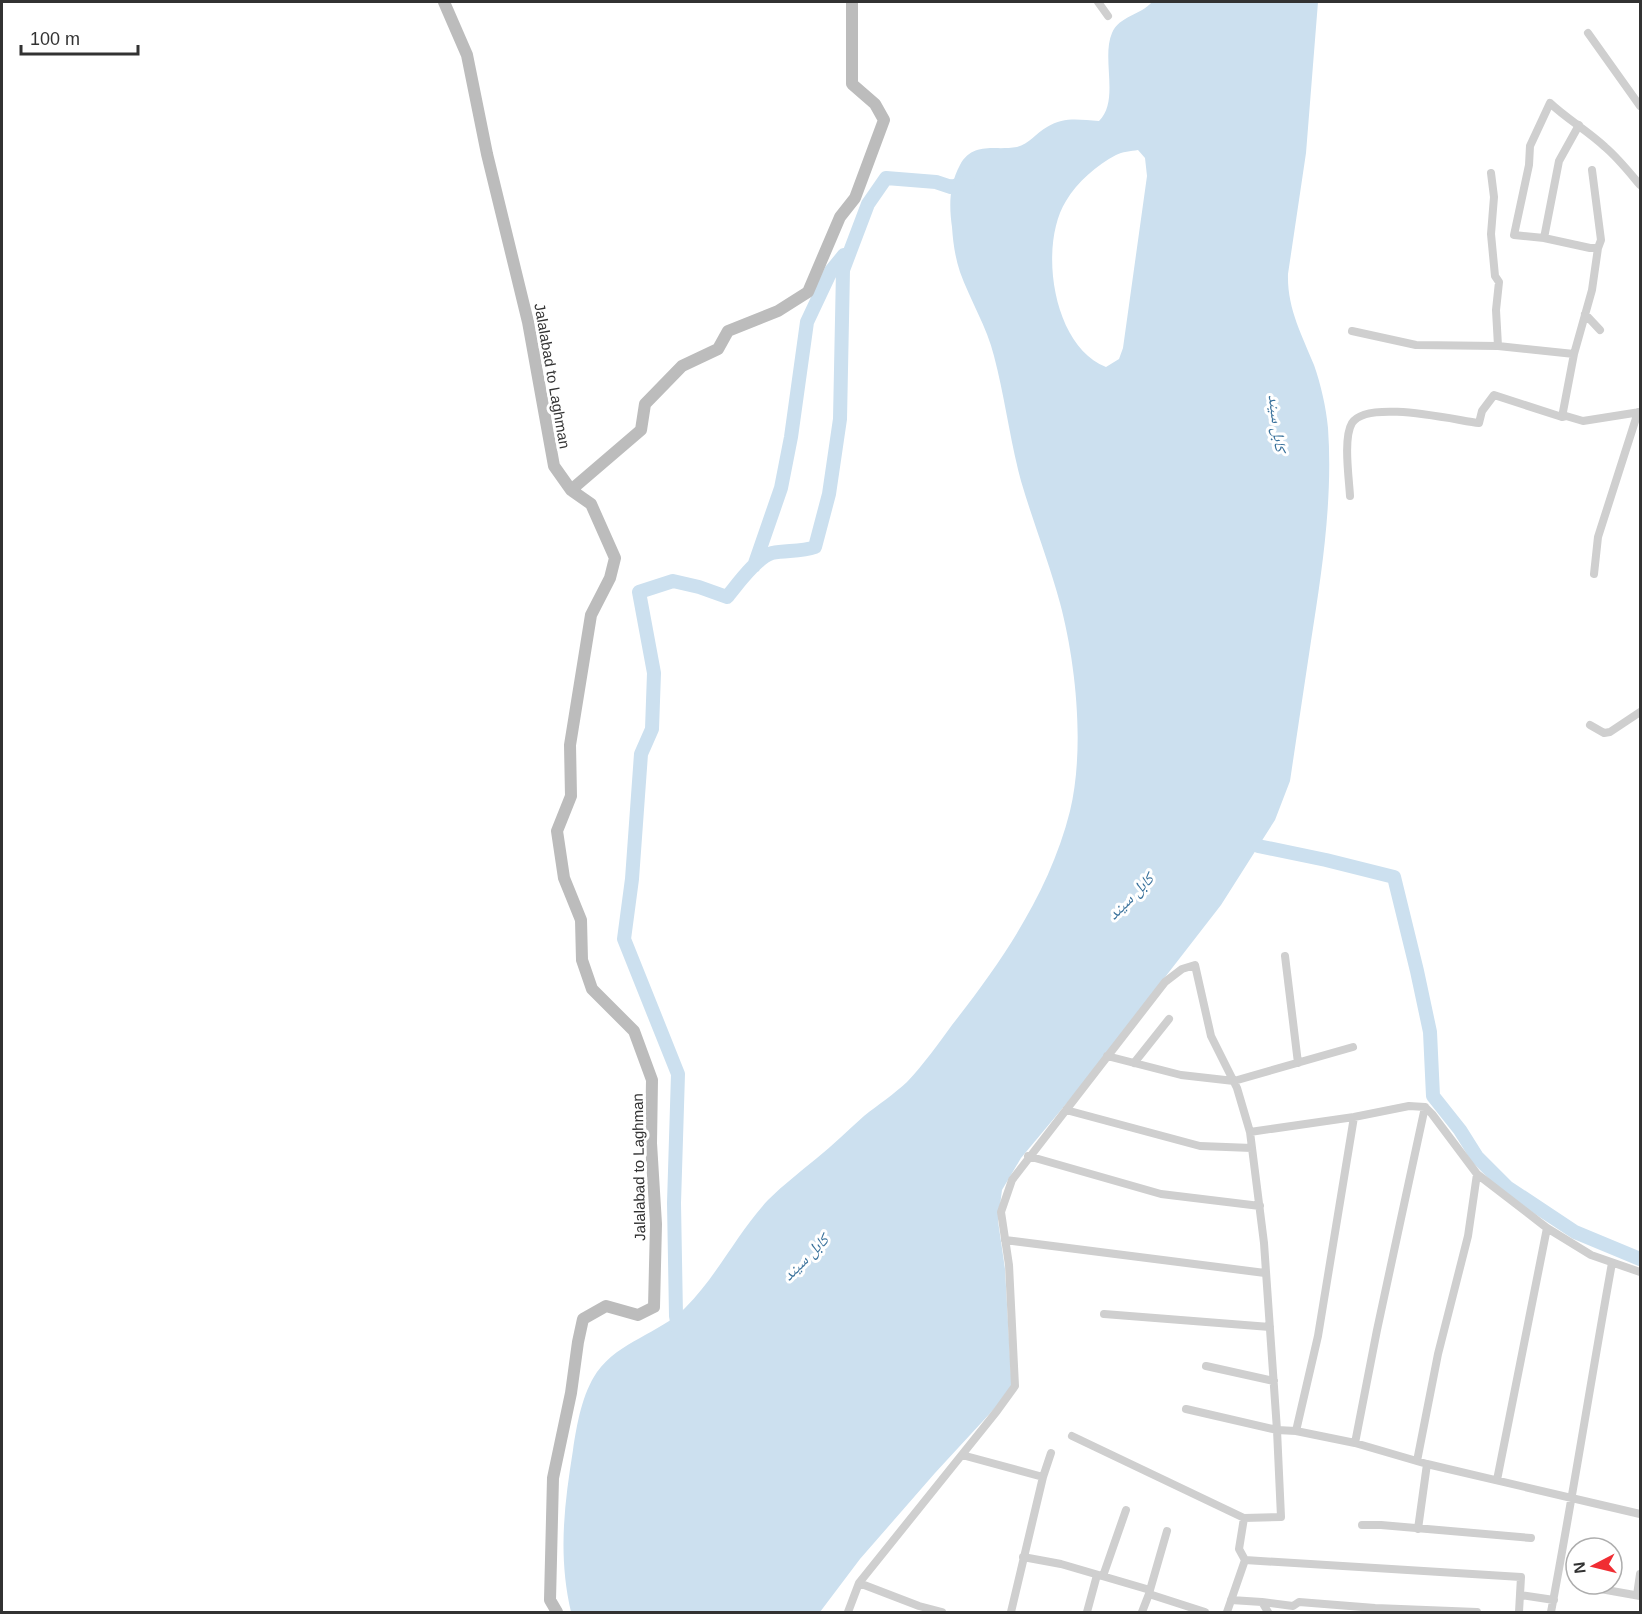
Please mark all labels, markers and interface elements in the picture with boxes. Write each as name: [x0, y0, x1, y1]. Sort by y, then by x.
scale bar: [21, 18, 138, 56]
text: 100 m: [30, 29, 80, 49]
street label: Jalalabad to Laghman: [531, 302, 574, 450]
water label: کابل سيند: [1264, 393, 1290, 455]
water label: کابل سيند: [1104, 868, 1160, 924]
street label: Jalalabad to Laghman: [629, 1093, 648, 1241]
water label: کابل سيند: [779, 1229, 835, 1285]
north arrow: [1564, 1536, 1624, 1596]
text: N: [1570, 1561, 1589, 1575]

